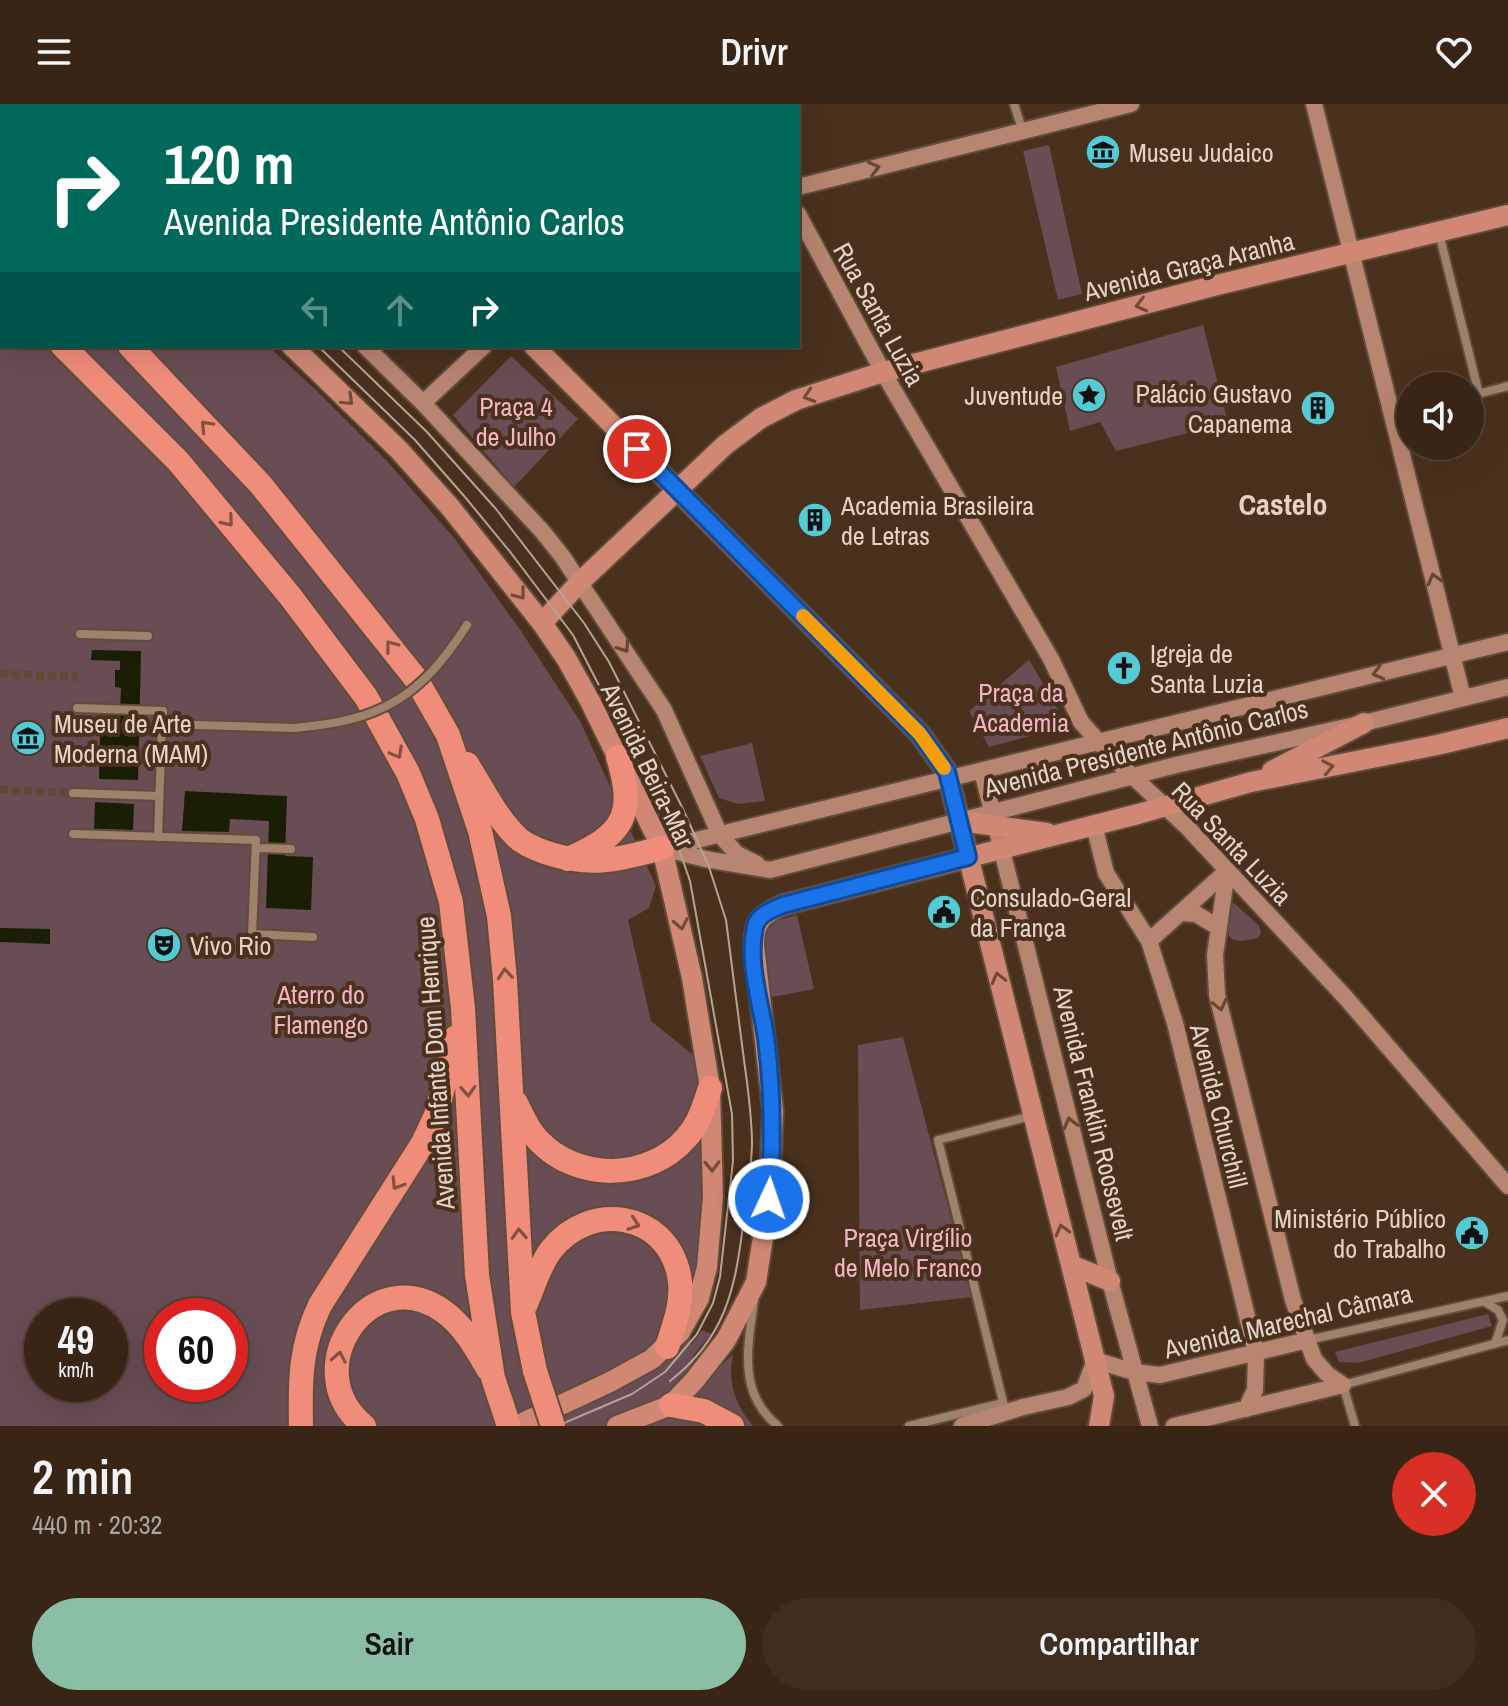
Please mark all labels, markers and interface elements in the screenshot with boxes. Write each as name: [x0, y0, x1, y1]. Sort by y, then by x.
text: Drivr: [720, 28, 788, 76]
icon: menu: [32, 30, 76, 74]
icon: heart: [1432, 30, 1476, 74]
text: 120 m: [164, 126, 294, 201]
museum icon: Museu Judaico: [1084, 133, 1122, 171]
place label: Museu Judaico: [1129, 135, 1274, 170]
icon: right: [32, 136, 136, 240]
one-way arrow: [866, 161, 880, 178]
text: Avenida Presidente Antônio Carlos: [164, 198, 625, 246]
street label: Avenida Graça Aranha: [1079, 223, 1298, 309]
street label: Rua Santa Luzia: [825, 236, 933, 392]
icon: left: [294, 288, 338, 332]
icon: ahead: [378, 288, 422, 332]
icon: right: [462, 288, 506, 332]
one-way arrow: [1135, 295, 1149, 312]
map controls: [1396, 372, 1484, 460]
button: sound: [1396, 372, 1484, 460]
place icon: Juventude: [1070, 376, 1108, 414]
place label: Palácio Gustavo Capanema: [1136, 376, 1292, 441]
place label: Juventude: [965, 378, 1063, 413]
one-way arrow: [802, 387, 816, 403]
park label: Praça 4 de Julho: [476, 389, 556, 454]
building icon: Palácio Gustavo Capanema: [1299, 389, 1337, 427]
one-way arrow: [339, 391, 353, 405]
pin: [603, 415, 671, 483]
one-way arrow: [201, 421, 215, 435]
icon: arrive: [615, 427, 659, 471]
district label: Castelo: [1239, 484, 1327, 524]
place label: Academia Brasileira de Letras: [840, 488, 1034, 553]
building icon: Academia Brasileira de Letras: [796, 501, 834, 539]
one-way arrow: [218, 512, 233, 527]
one-way arrow: [1427, 572, 1444, 586]
one-way arrow: [511, 585, 525, 600]
place label: Igreja de Santa Luzia: [1150, 636, 1264, 701]
one-way arrow: [614, 638, 629, 653]
one-way arrow: [387, 640, 401, 655]
church icon: Igreja de Santa Luzia: [1105, 649, 1143, 687]
one-way arrow: [1371, 664, 1385, 681]
park label: Praça da Academia: [972, 675, 1069, 740]
street label: Avenida Beira-Mar: [593, 676, 703, 853]
street label: Avenida Presidente Antônio Carlos: [979, 691, 1312, 805]
place label: Museu de Arte Moderna (MAM): [54, 706, 208, 771]
museum icon: Museu de Arte Moderna (MAM): [9, 719, 47, 757]
one-way arrow: [387, 745, 403, 759]
one-way arrow: [1321, 759, 1334, 776]
street label: Rua Santa Luzia: [1164, 774, 1300, 912]
place label: Consulado-Geral da França: [970, 880, 1131, 945]
public building icon: Consulado-Geral da França: [925, 893, 963, 931]
street label: Avenida Infante Dom Henrique: [407, 915, 463, 1212]
one-way arrow: [672, 917, 689, 930]
theatre icon: Vivo Rio: [145, 926, 183, 964]
place label: Vivo Rio: [190, 928, 271, 963]
one-way arrow: [496, 968, 513, 981]
one-way arrow: [990, 972, 1007, 985]
park label: Aterro do Flamengo: [274, 977, 368, 1042]
street label: Avenida Franklin Roosevelt: [1045, 981, 1143, 1244]
one-way arrow: [1211, 997, 1228, 1011]
street label: Avenida Churchill: [1181, 1019, 1256, 1192]
one-way arrow: [459, 1085, 476, 1098]
one-way arrow: [1062, 1117, 1079, 1131]
position arrow: [727, 1157, 811, 1241]
one-way arrow: [704, 1160, 721, 1173]
one-way arrow: [391, 1175, 406, 1189]
place label: Ministério Público do Trabalho: [1274, 1201, 1446, 1266]
one-way arrow: [626, 1214, 640, 1230]
public building icon: Ministério Público do Trabalho: [1453, 1214, 1491, 1252]
park label: Praça Virgílio de Melo Franco: [834, 1220, 982, 1285]
one-way arrow: [1054, 1224, 1071, 1238]
one-way arrow: [511, 1227, 528, 1240]
street label: Avenida Marechal Câmara: [1160, 1275, 1415, 1367]
speed limit sign: 60: [144, 1298, 248, 1402]
text: 49: [58, 1313, 94, 1366]
one-way arrow: [329, 1350, 346, 1364]
text: km/h: [58, 1356, 94, 1383]
text: 2 min: [32, 1444, 133, 1509]
button: close: [1392, 1452, 1476, 1536]
text: 440 m · 20:32: [32, 1507, 162, 1542]
button: Sair: [32, 1598, 746, 1690]
button: Compartilhar: [762, 1598, 1476, 1690]

